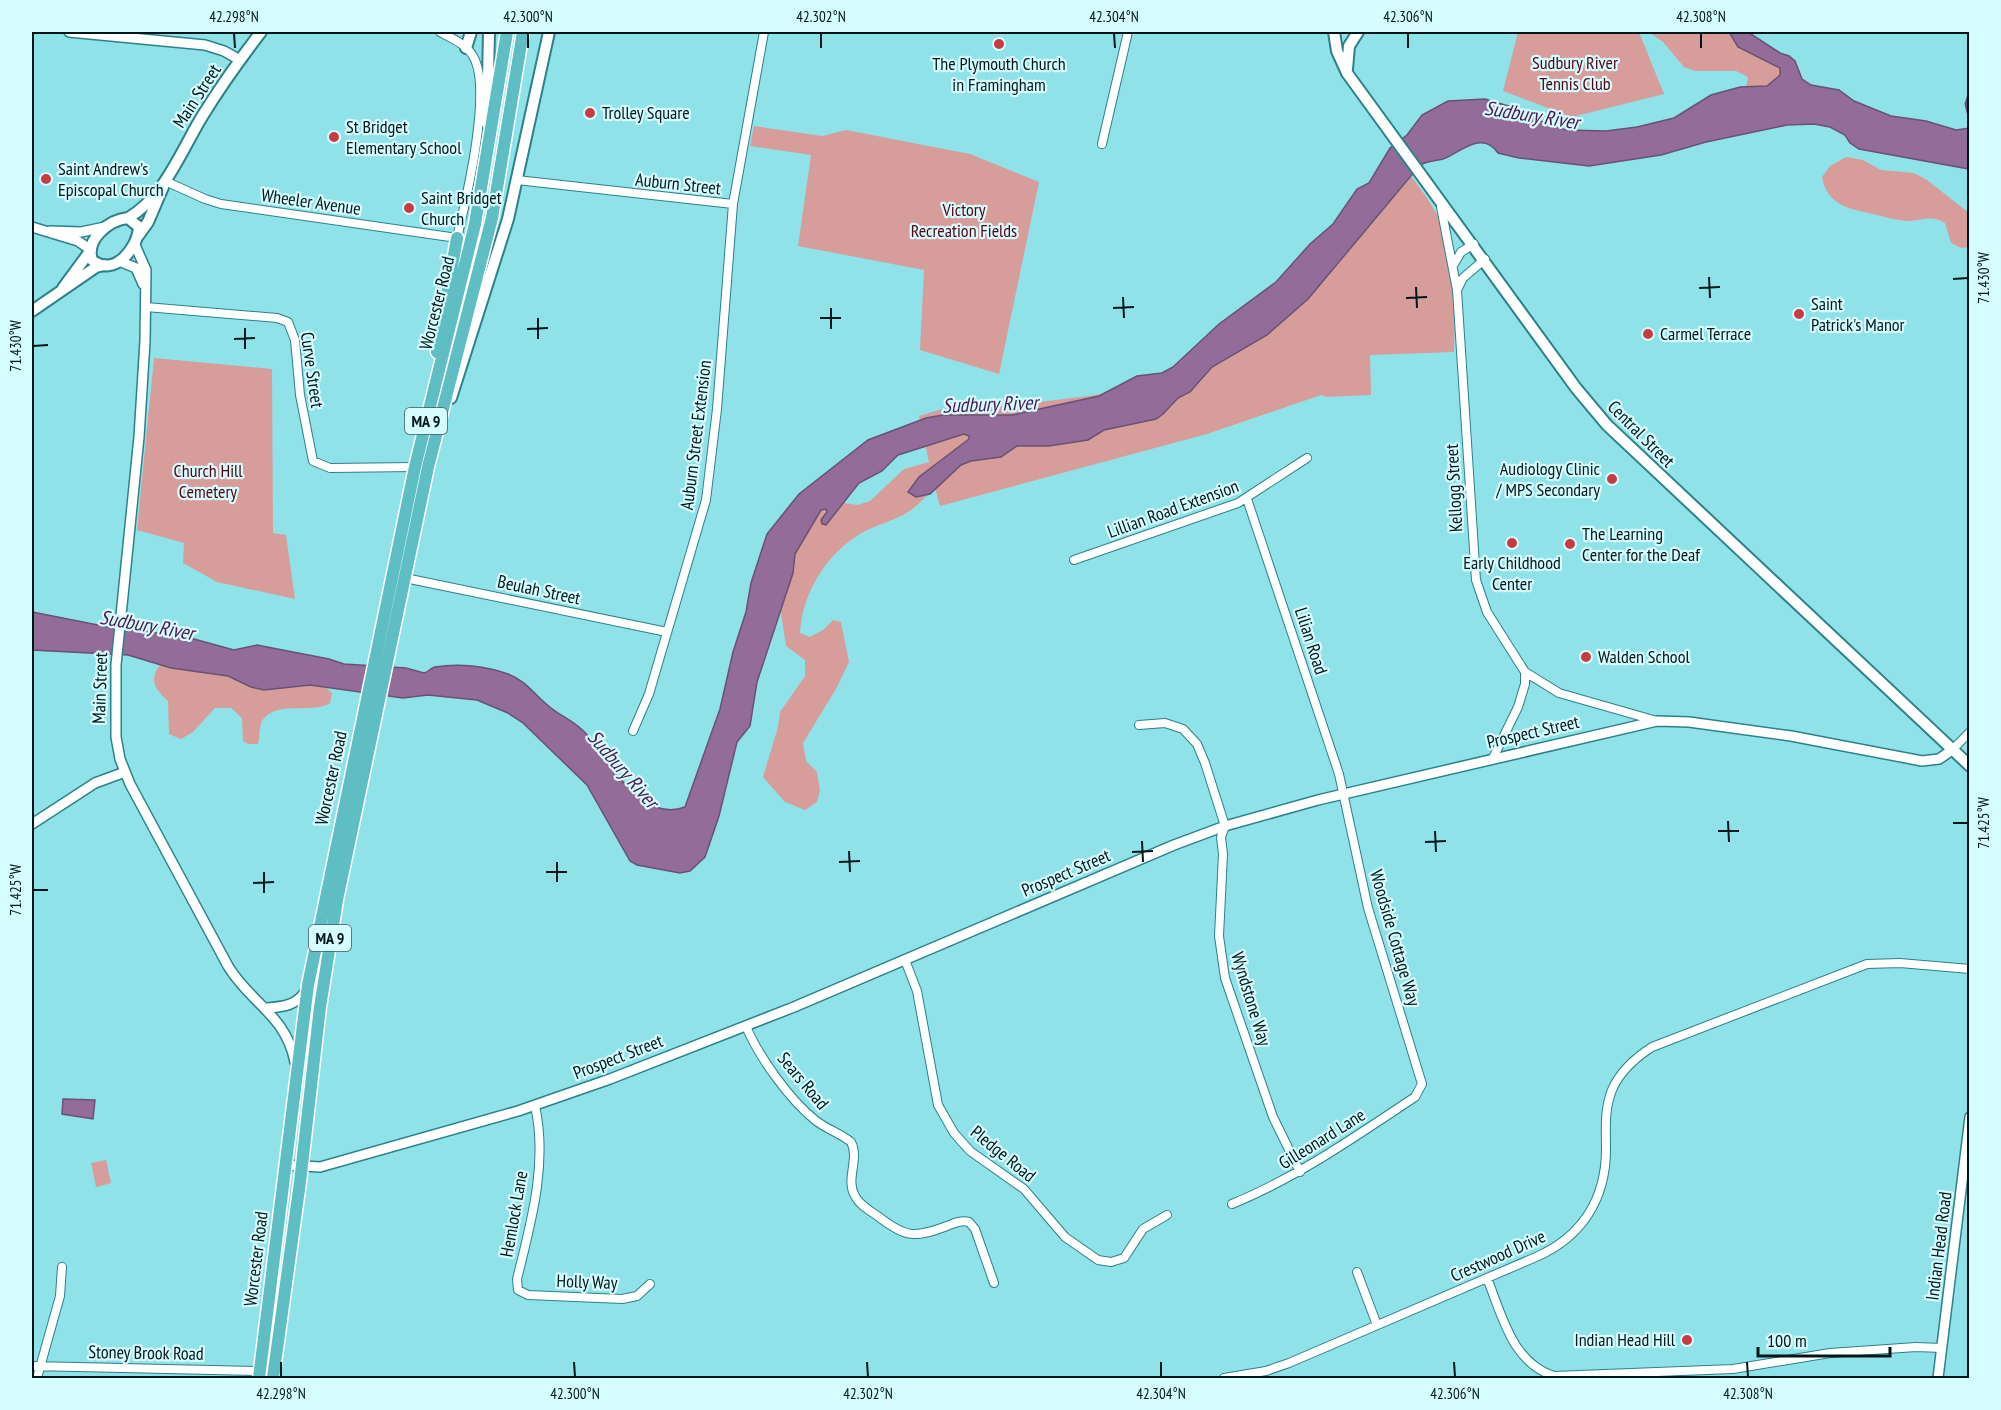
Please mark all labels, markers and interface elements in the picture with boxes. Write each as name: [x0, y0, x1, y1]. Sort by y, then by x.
text: 42.298°N: [209, 7, 259, 26]
text: 42.300°N: [503, 7, 553, 26]
text: 42.302°N: [796, 7, 846, 26]
text: 42.304°N: [1089, 7, 1139, 26]
text: 42.306°N: [1383, 7, 1433, 26]
text: 42.308°N: [1676, 7, 1726, 26]
marker: The Plymouth Church in Framingham: [992, 37, 1006, 51]
park label: Sudbury River Tennis Club: [1532, 51, 1618, 95]
place label: The Plymouth Church in Framingham: [932, 52, 1066, 96]
street label: Main Street: [167, 59, 226, 132]
water label: Sudbury River: [1483, 95, 1584, 136]
place label: Trolley Square: [602, 101, 690, 124]
marker: Trolley Square: [583, 106, 597, 120]
place label: St Bridget Elementary School: [346, 115, 462, 159]
marker: St Bridget Elementary School: [327, 130, 341, 144]
place label: Saint Andrew's Episcopal Church: [58, 157, 164, 201]
street label: Auburn Street: [634, 168, 722, 199]
marker: Saint Andrew's Episcopal Church: [39, 172, 53, 186]
street label: Wheeler Avenue: [260, 183, 362, 220]
place label: Saint Bridget Church: [421, 186, 502, 230]
park label: Victory Recreation Fields: [911, 198, 1017, 242]
marker: Saint Bridget Church: [402, 201, 416, 215]
text: 71.430°W: [1974, 252, 1993, 304]
street label: Worcester Road: [414, 254, 459, 352]
place label: Saint Patrick's Manor: [1811, 292, 1905, 336]
marker: Saint Patrick's Manor: [1792, 307, 1806, 321]
text: 71.430°W: [6, 320, 25, 372]
place label: Carmel Terrace: [1660, 322, 1751, 345]
marker: Carmel Terrace: [1641, 327, 1655, 341]
street label: Curve Street: [296, 331, 329, 409]
street label: Auburn Street Extension: [675, 359, 716, 511]
water label: Sudbury River: [942, 389, 1041, 419]
street label: Central Street: [1603, 395, 1680, 472]
road number: MA 9: [405, 408, 447, 434]
street label: Kellogg Street: [1440, 443, 1467, 533]
place label: Audiology Clinic / MPS Secondary: [1495, 457, 1601, 501]
park label: Church Hill Cemetery: [174, 459, 243, 503]
marker: Audiology Clinic / MPS Secondary: [1605, 472, 1619, 486]
street label: Lillian Road Extension: [1104, 474, 1242, 543]
place label: The Learning Center for the Deaf: [1582, 522, 1701, 566]
marker: Early Childhood Center: [1505, 536, 1519, 550]
marker: The Learning Center for the Deaf: [1563, 537, 1577, 551]
place label: Early Childhood Center: [1463, 551, 1561, 595]
street label: Beulah Street: [496, 570, 583, 610]
water label: Sudbury River: [98, 604, 199, 647]
street label: Lilian Road: [1290, 604, 1333, 677]
place label: Walden School: [1598, 645, 1690, 668]
marker: Walden School: [1579, 650, 1593, 664]
street label: Main Street: [87, 652, 112, 724]
street label: Prospect Street: [1485, 710, 1581, 753]
water label: Sudbury River: [582, 724, 666, 815]
street label: Worcester Road: [309, 729, 352, 827]
text: 71.425°W: [1974, 797, 1993, 849]
street label: Prospect Street: [1018, 844, 1114, 901]
text: 71.425°W: [6, 864, 25, 916]
street label: Woodside Cottage Way: [1365, 867, 1426, 1009]
road number: MA 9: [309, 925, 351, 951]
street label: Wyndstone Way: [1226, 949, 1277, 1049]
street label: Prospect Street: [570, 1029, 666, 1084]
street label: Sears Road: [773, 1047, 834, 1114]
street label: Gilleonard Lane: [1274, 1103, 1369, 1174]
street label: Pledge Road: [966, 1120, 1041, 1187]
street label: Hemlock Lane: [495, 1169, 532, 1259]
street label: Indian Head Road: [1920, 1190, 1957, 1302]
street label: Worcester Road: [238, 1210, 273, 1308]
street label: Crestwood Drive: [1447, 1224, 1549, 1287]
street label: Holly Way: [556, 1269, 618, 1294]
scale bar: [1758, 1320, 1890, 1358]
place label: Indian Head Hill: [1574, 1328, 1676, 1351]
text: 100 m: [1767, 1329, 1807, 1352]
marker: Indian Head Hill: [1680, 1333, 1694, 1347]
street label: Stoney Brook Road: [88, 1340, 204, 1365]
text: 42.298°N: [256, 1384, 306, 1403]
text: 42.300°N: [550, 1384, 600, 1403]
text: 42.302°N: [843, 1384, 893, 1403]
text: 42.304°N: [1136, 1384, 1186, 1403]
text: 42.306°N: [1430, 1384, 1480, 1403]
text: 42.308°N: [1723, 1384, 1773, 1403]

